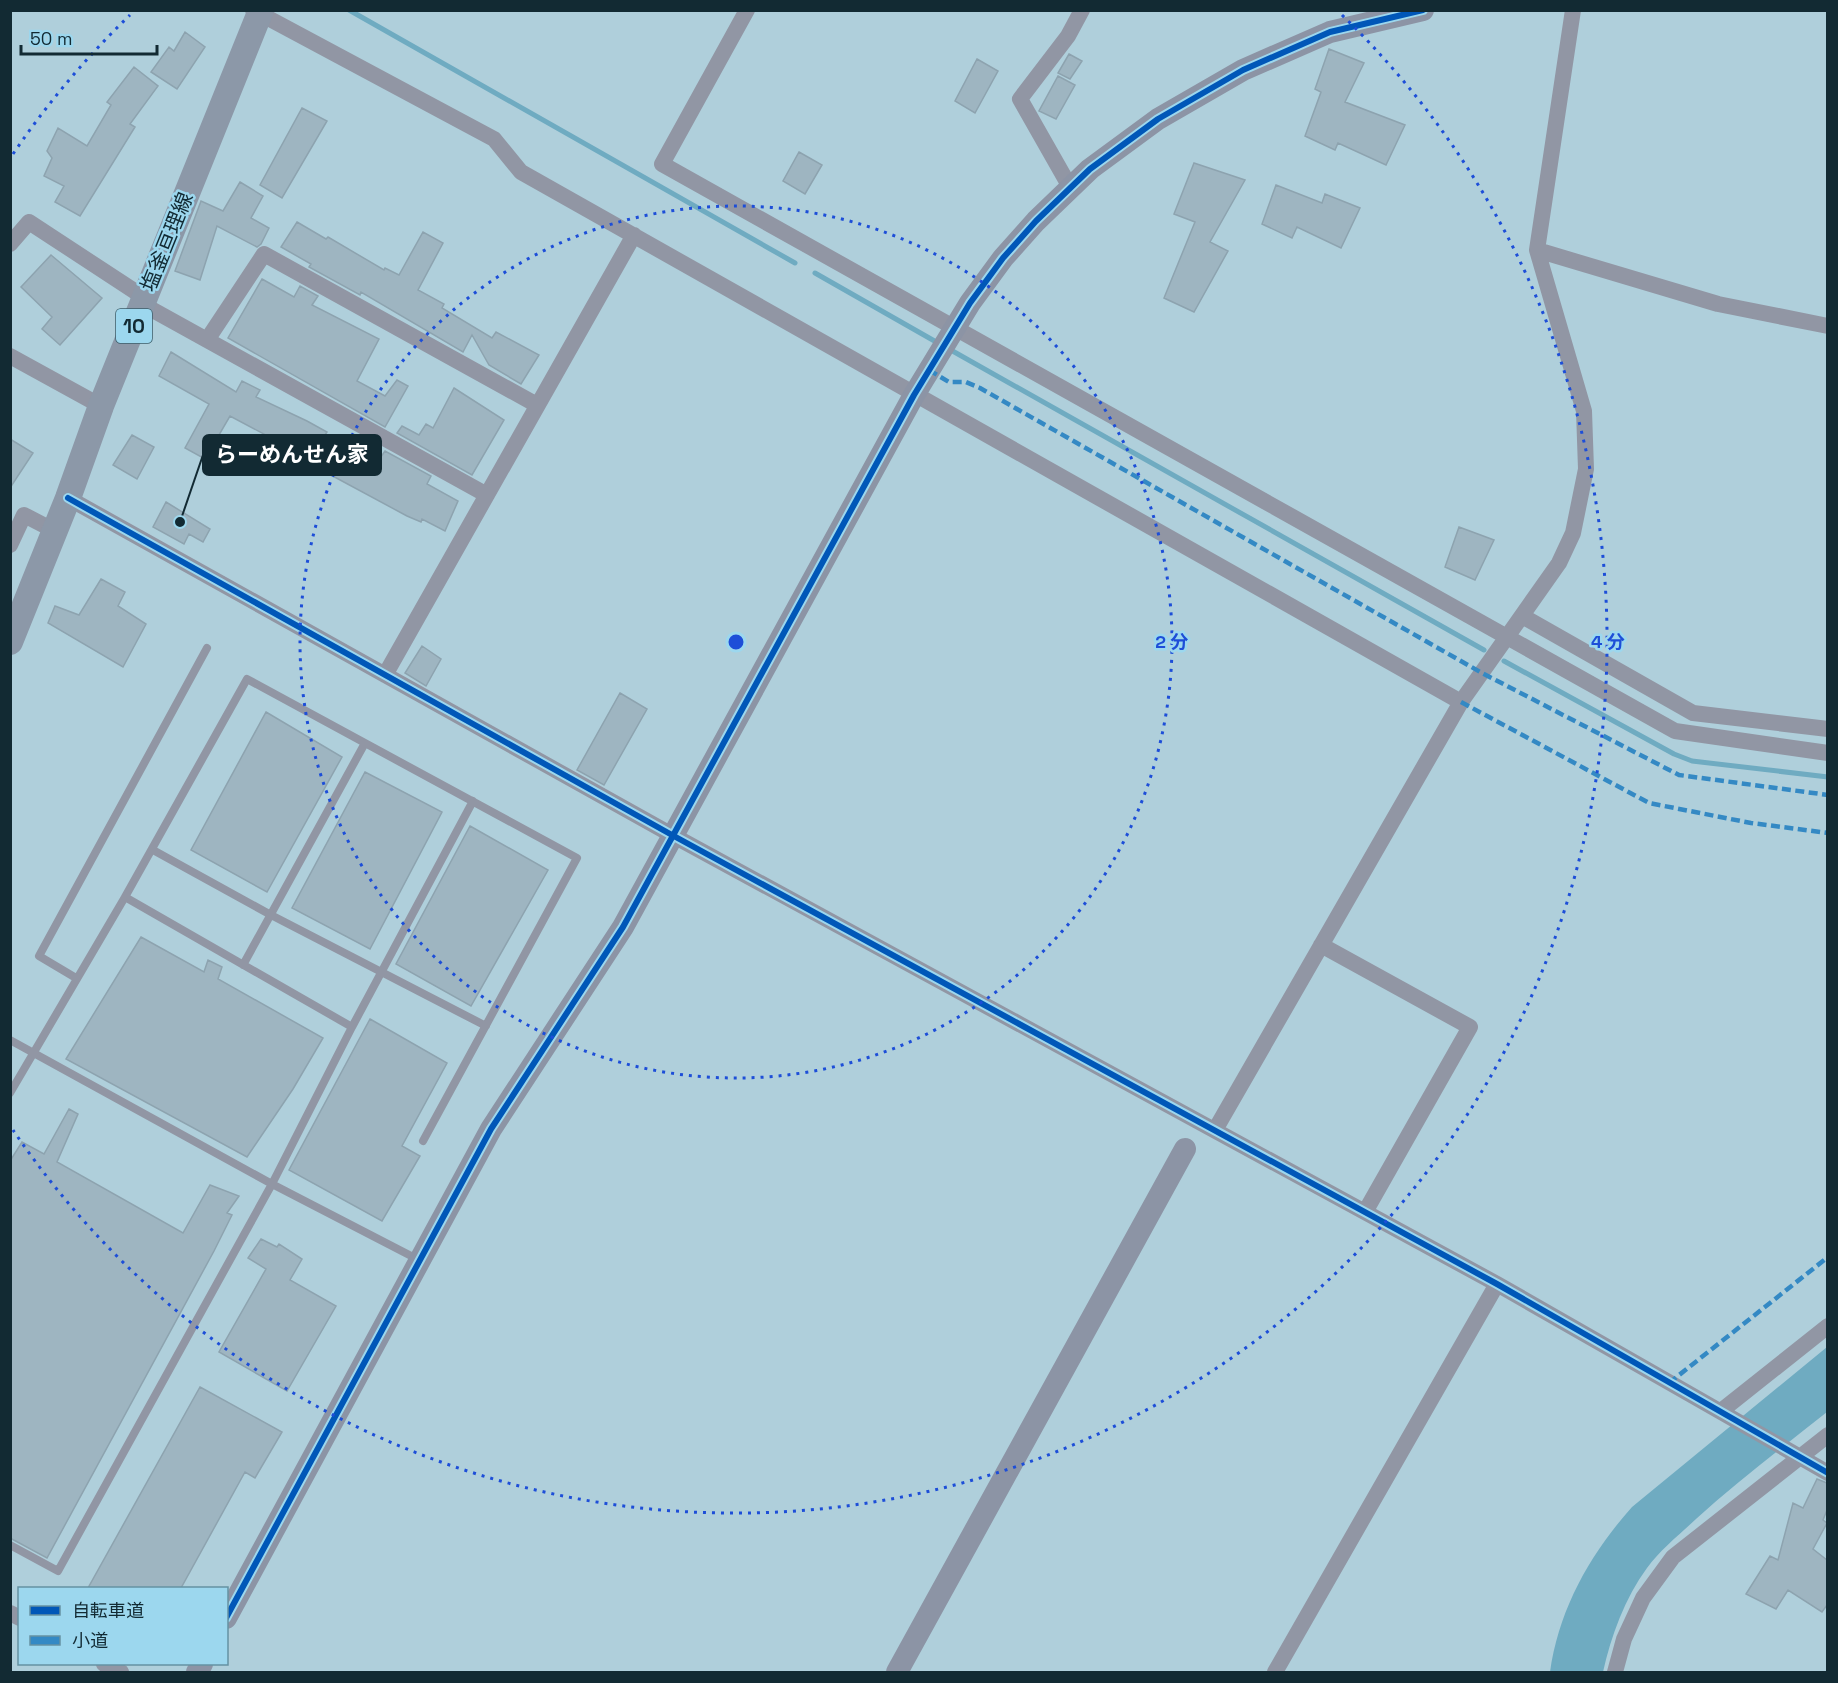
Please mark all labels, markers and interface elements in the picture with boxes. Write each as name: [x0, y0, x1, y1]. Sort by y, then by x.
scale bar: [21, 18, 158, 56]
text: 50 m: [30, 27, 72, 50]
street label: 塩釜亘理線: [134, 188, 199, 296]
road number: 10: [116, 309, 152, 343]
callout: らーめんせん家: [203, 435, 381, 475]
text: らーめんせん家: [215, 440, 369, 468]
text: 2 分: [1155, 630, 1189, 653]
text: 4 分: [1591, 630, 1625, 653]
centre of rings: [726, 632, 746, 652]
legend: [18, 1587, 228, 1665]
text: 自転車道: [72, 1599, 144, 1622]
text: 小道: [72, 1629, 108, 1652]

